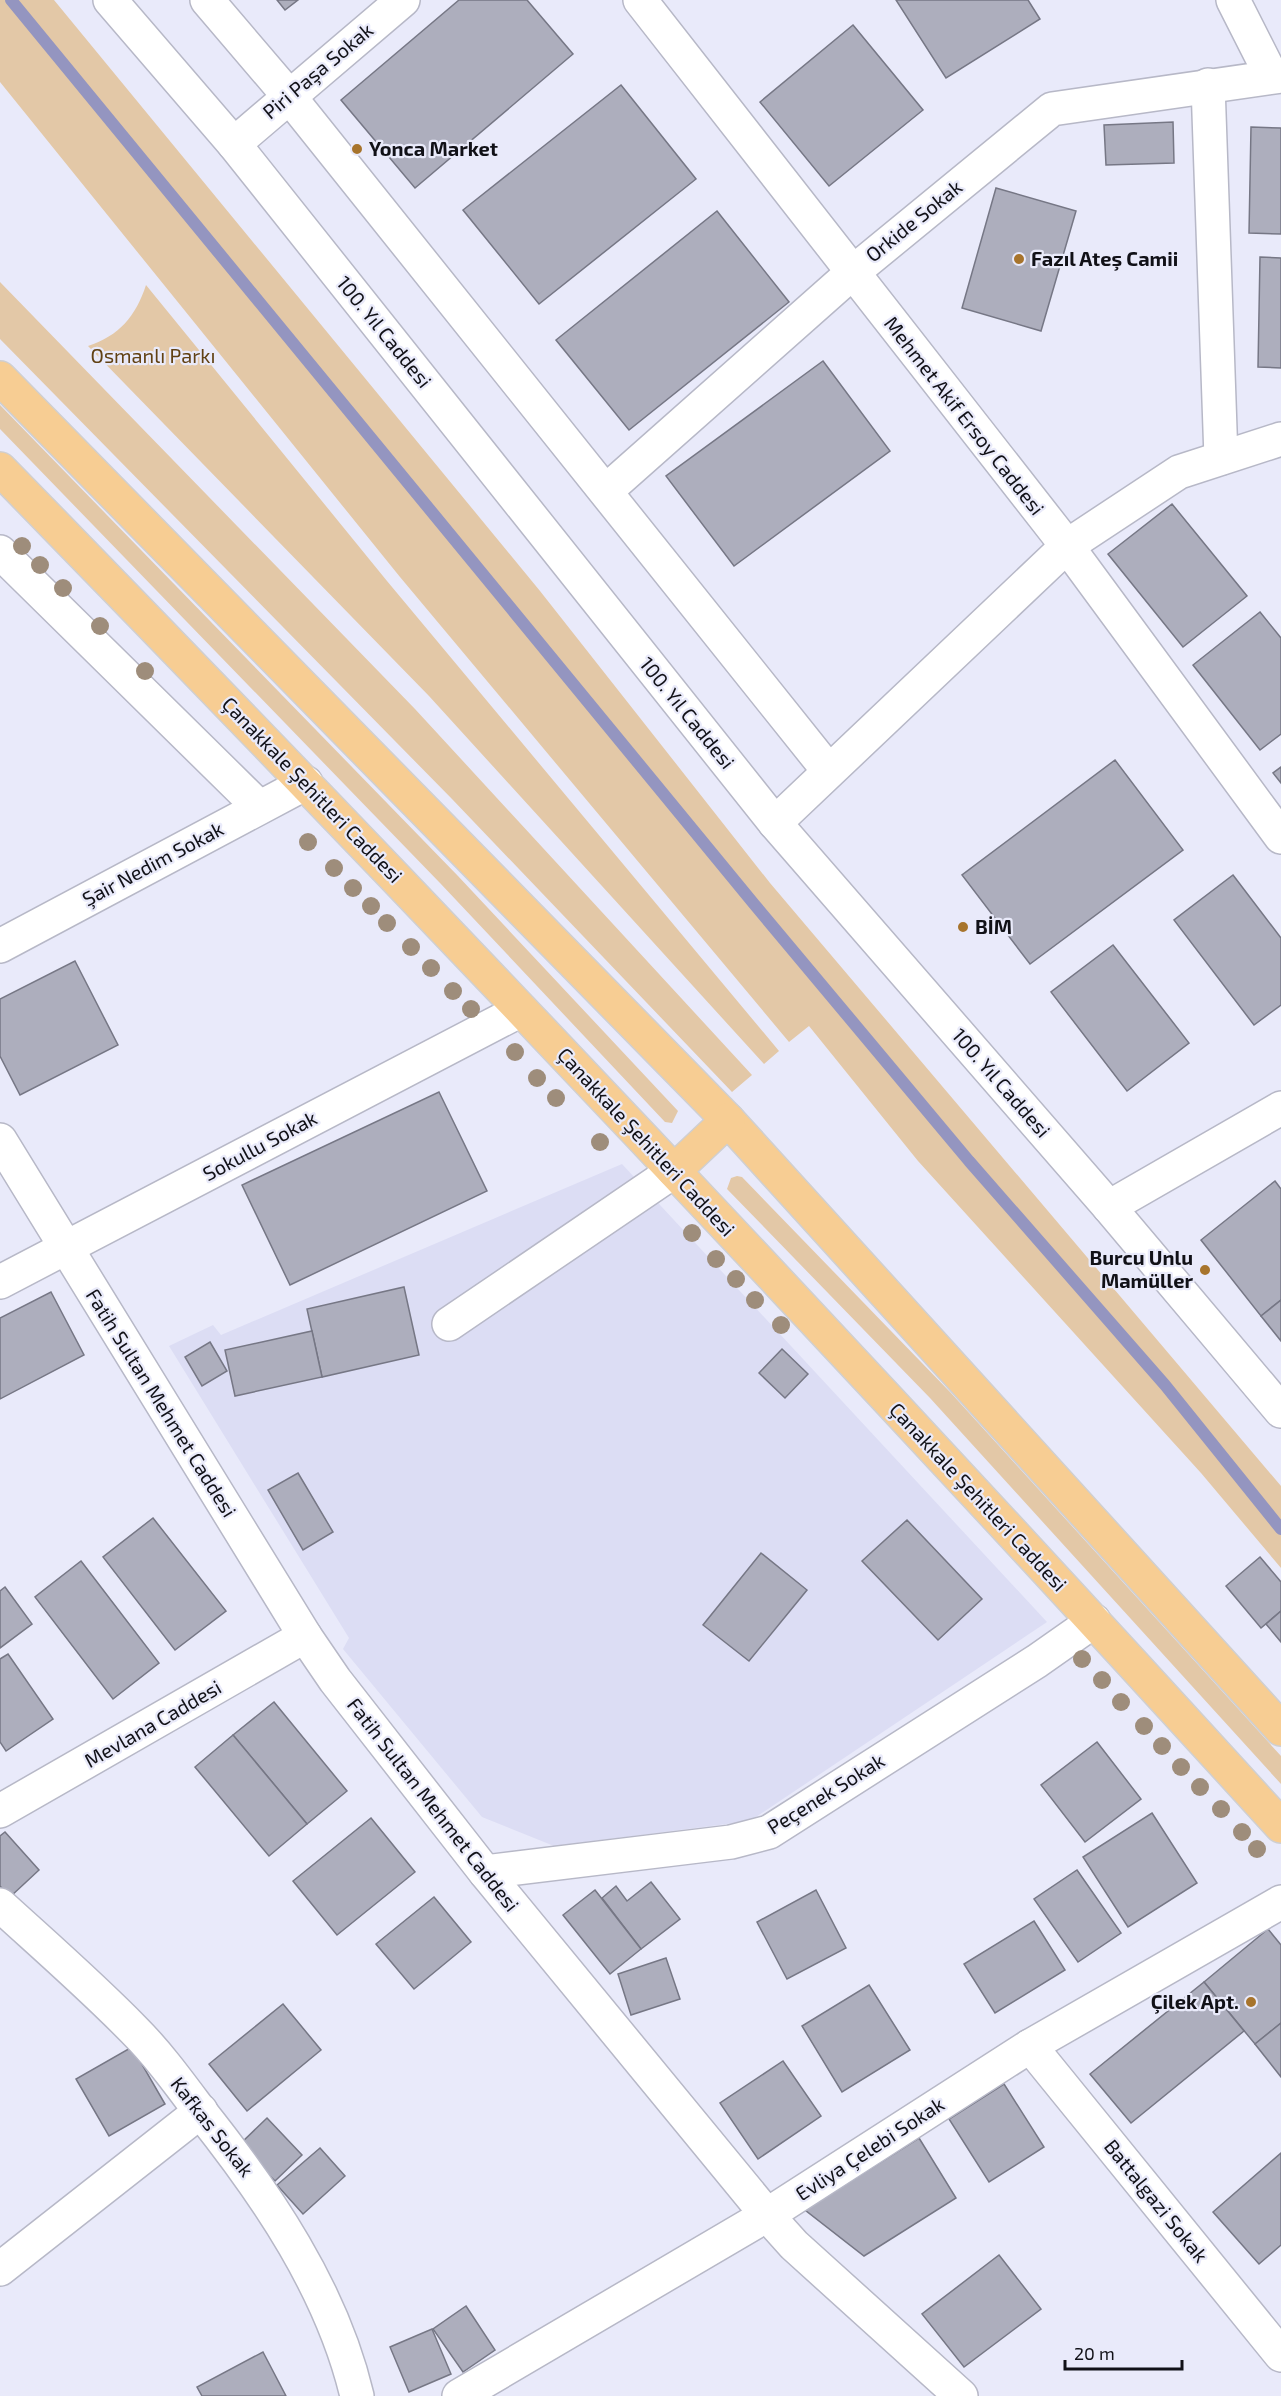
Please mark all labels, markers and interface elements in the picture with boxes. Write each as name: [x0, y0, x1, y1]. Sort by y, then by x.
street label: Piri Paşa Sokak: [257, 17, 378, 124]
place label: Yonca Market: [369, 136, 498, 160]
marker: Yonca Market: [350, 142, 364, 156]
street label: Orkide Sokak: [860, 174, 966, 266]
place label: Fazıl Ateş Camii: [1031, 246, 1178, 271]
marker: Fazıl Ateş Camii: [1012, 252, 1026, 266]
street label: 100. Yıl Caddesi: [332, 271, 437, 392]
street label: Mehmet Akif Ersoy Caddesi: [880, 311, 1050, 519]
park label: Osmanlı Parkı: [91, 343, 215, 367]
street label: 100. Yıl Caddesi: [635, 652, 740, 773]
street label: Çanakkale Şehitleri Caddesi: [217, 691, 408, 888]
street label: Şair Nedim Sokak: [78, 816, 228, 911]
place label: BİM: [975, 914, 1012, 938]
marker: BİM: [956, 920, 970, 934]
street label: 100. Yıl Caddesi: [948, 1023, 1056, 1142]
street label: Çanakkale Şehitleri Caddesi: [552, 1042, 740, 1241]
street label: Sokullu Sokak: [198, 1105, 321, 1185]
place label: Burcu Unlu Mamüller: [1089, 1245, 1193, 1292]
marker: Burcu Unlu Mamüller: [1198, 1263, 1212, 1277]
street label: Fatih Sultan Mehmet Caddesi: [82, 1284, 242, 1521]
street label: Çanakkale Şehitleri Caddesi: [884, 1397, 1072, 1596]
street label: Mevlana Caddesi: [80, 1674, 225, 1772]
street label: Fatih Sultan Mehmet Caddesi: [343, 1693, 525, 1916]
street label: Peçenek Sokak: [763, 1748, 889, 1840]
place label: Çilek Apt.: [1151, 1989, 1239, 2014]
marker: Çilek Apt.: [1244, 1995, 1258, 2009]
street label: Kafkas Sokak: [166, 2072, 259, 2181]
street label: Evliya Çelebi Sokak: [791, 2091, 949, 2206]
street label: Battalgazi Sokak: [1100, 2134, 1214, 2267]
scale bar: [1065, 2333, 1182, 2371]
text: 20 m: [1074, 2342, 1115, 2364]

